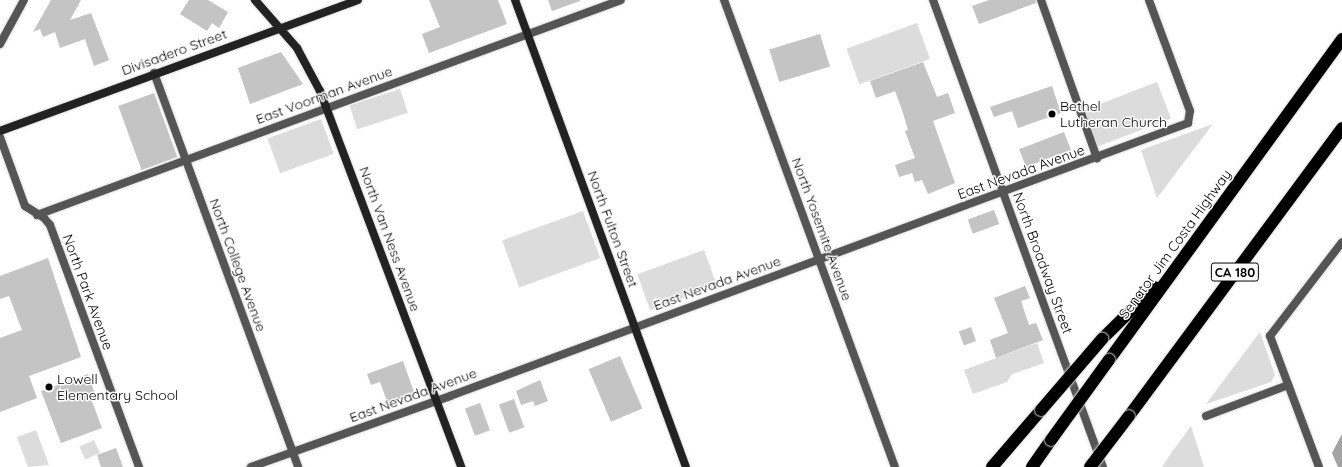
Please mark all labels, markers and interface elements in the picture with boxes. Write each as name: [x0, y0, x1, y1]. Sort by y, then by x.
street label: Divisadero Street: [119, 25, 229, 79]
street label: East Voorman Avenue: [254, 62, 394, 128]
place label: Bethel Lutheran Church: [1060, 98, 1167, 130]
marker: Bethel Lutheran Church: [1047, 109, 1057, 119]
street label: East Nevada Avenue: [955, 141, 1087, 203]
street label: North Yosemite Avenue: [788, 155, 856, 303]
street label: North Van Ness Avenue: [356, 164, 424, 314]
street label: Senator Jim Costa Highway: [1115, 166, 1235, 322]
street label: North Fulton Street: [584, 168, 642, 290]
street label: North Broadway Street: [1010, 190, 1076, 336]
street label: North College Avenue: [206, 196, 270, 334]
street label: North Park Avenue: [59, 232, 117, 352]
street label: East Nevada Avenue: [651, 252, 783, 314]
road number: CA 180: [1210, 261, 1260, 283]
street label: East Nevada Avenue: [347, 364, 479, 426]
place label: Lowell Elementary School: [57, 371, 178, 404]
marker: Lowell Elementary School: [44, 382, 54, 392]

